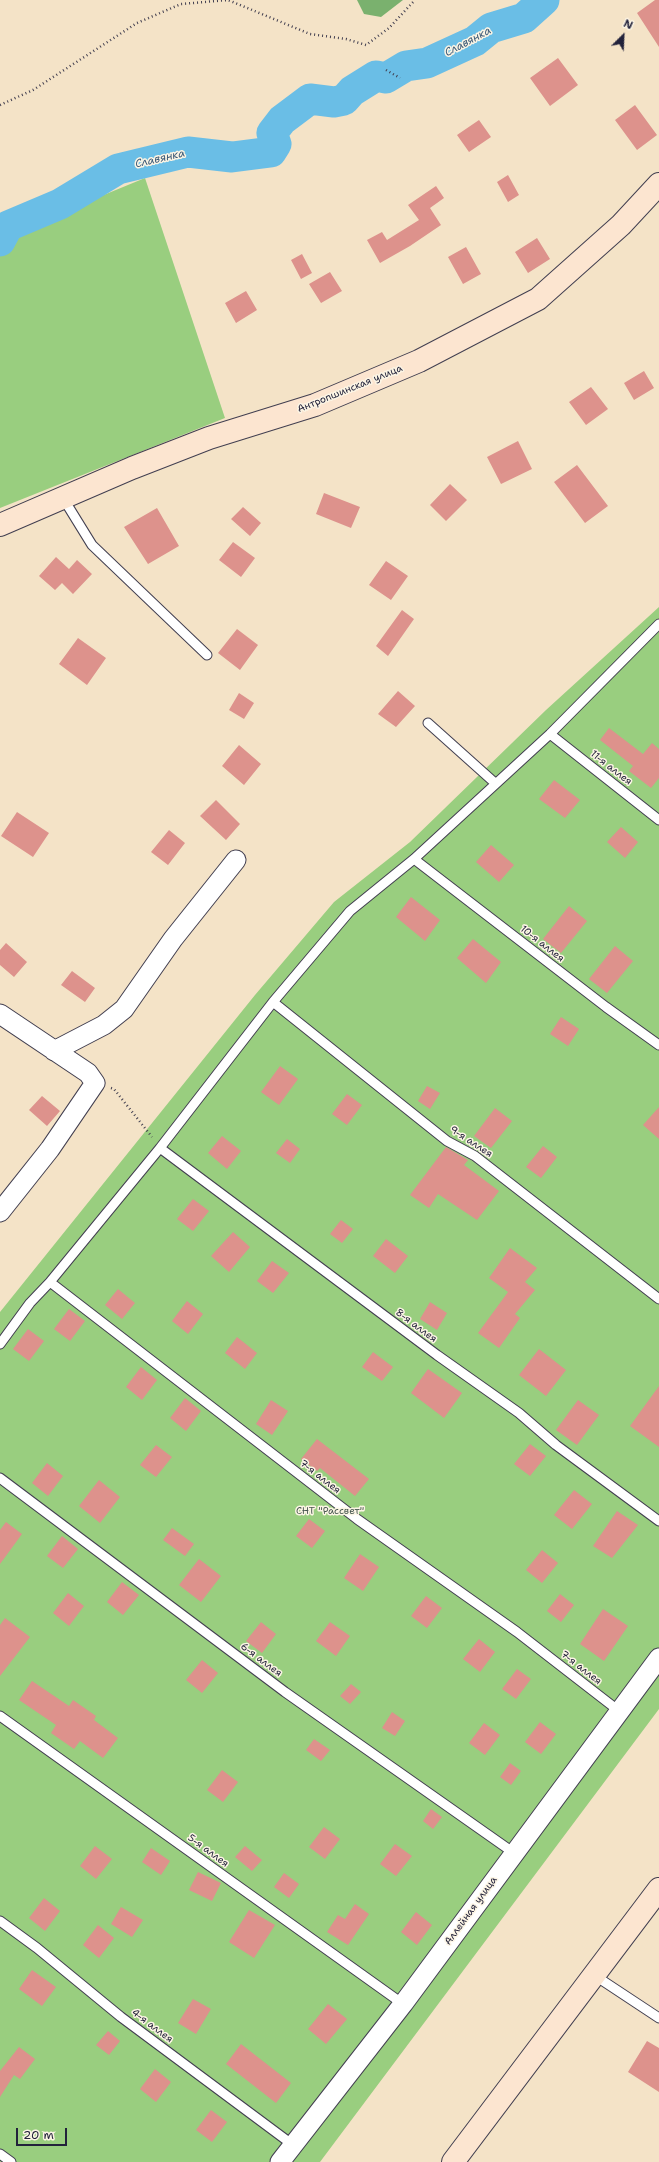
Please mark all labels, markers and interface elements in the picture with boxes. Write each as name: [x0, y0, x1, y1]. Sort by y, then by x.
north arrow: [603, 16, 643, 56]
text: N: [621, 16, 635, 33]
water label: Славянка: [442, 24, 494, 60]
water label: Славянка: [134, 147, 186, 171]
street label: Антропшинская улица: [296, 362, 404, 416]
street label: 11-я аллея: [588, 748, 634, 788]
street label: 10-я аллея: [518, 923, 566, 965]
street label: 9-я аллея: [447, 1124, 495, 1160]
street label: 8-я аллея: [393, 1307, 439, 1345]
street label: 7-я аллея: [297, 1457, 343, 1497]
park label: СНТ "Рассвет": [296, 1505, 364, 1517]
street label: 6-я аллея: [238, 1641, 284, 1679]
street label: 7-я аллея: [558, 1648, 604, 1688]
street label: 5-я аллея: [185, 1832, 231, 1870]
street label: Аллейная улица: [442, 1874, 500, 1948]
street label: 4-я аллея: [129, 2007, 175, 2045]
scale bar: [18, 2120, 69, 2146]
text: 20 m: [23, 2127, 54, 2143]

